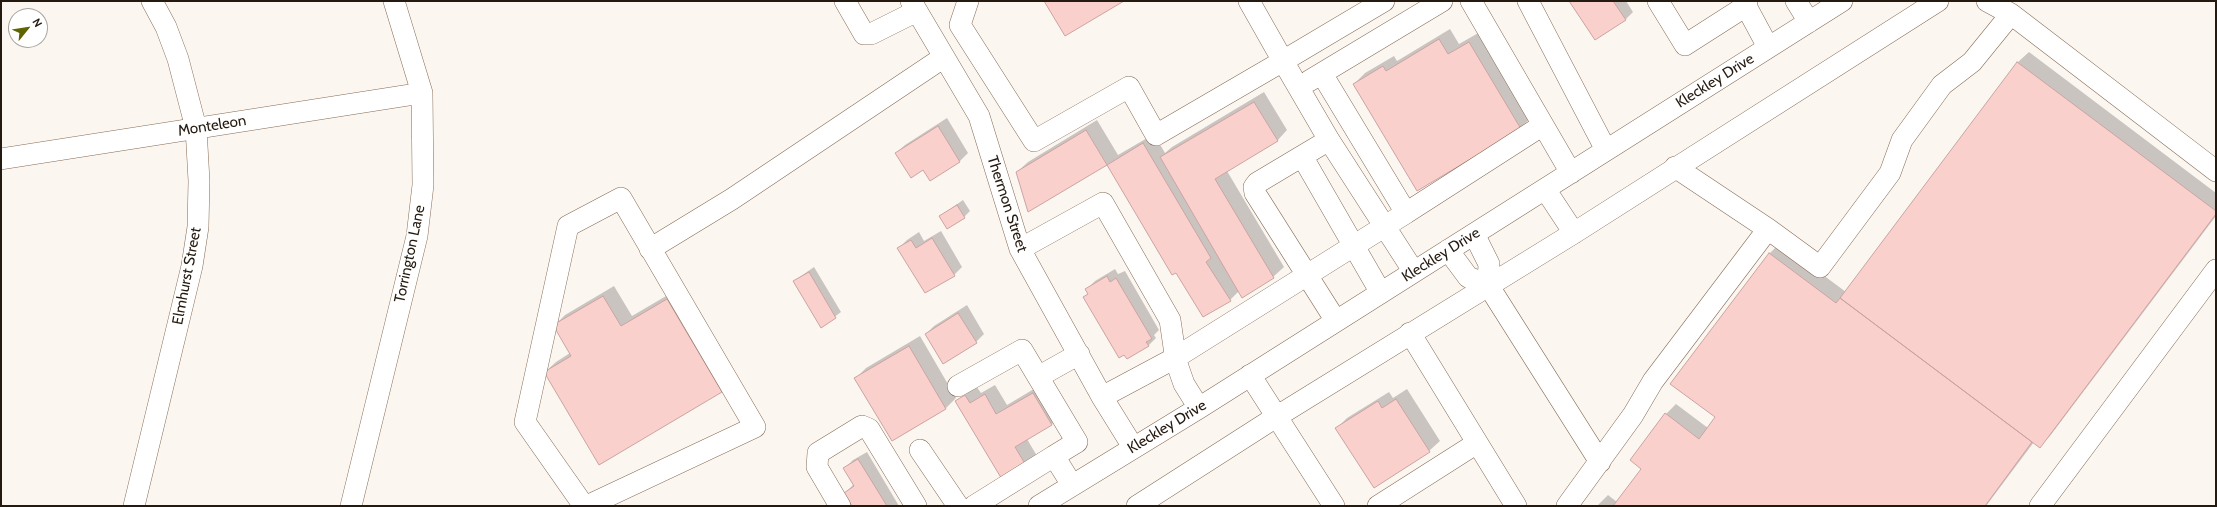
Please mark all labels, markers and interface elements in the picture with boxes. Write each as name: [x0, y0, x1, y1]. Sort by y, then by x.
north arrow: [8, 8, 48, 48]
text: N: [30, 16, 46, 29]
street label: Kleckley Drive: [1673, 50, 1757, 112]
street label: Monteleon: [177, 112, 247, 140]
street label: Thermon Street: [983, 154, 1031, 254]
street label: Torrington Lane: [391, 204, 429, 304]
street label: Kleckley Drive: [1399, 224, 1483, 286]
street label: Elmhurst Street: [169, 226, 205, 326]
street label: Kleckley Drive: [1124, 396, 1210, 458]

